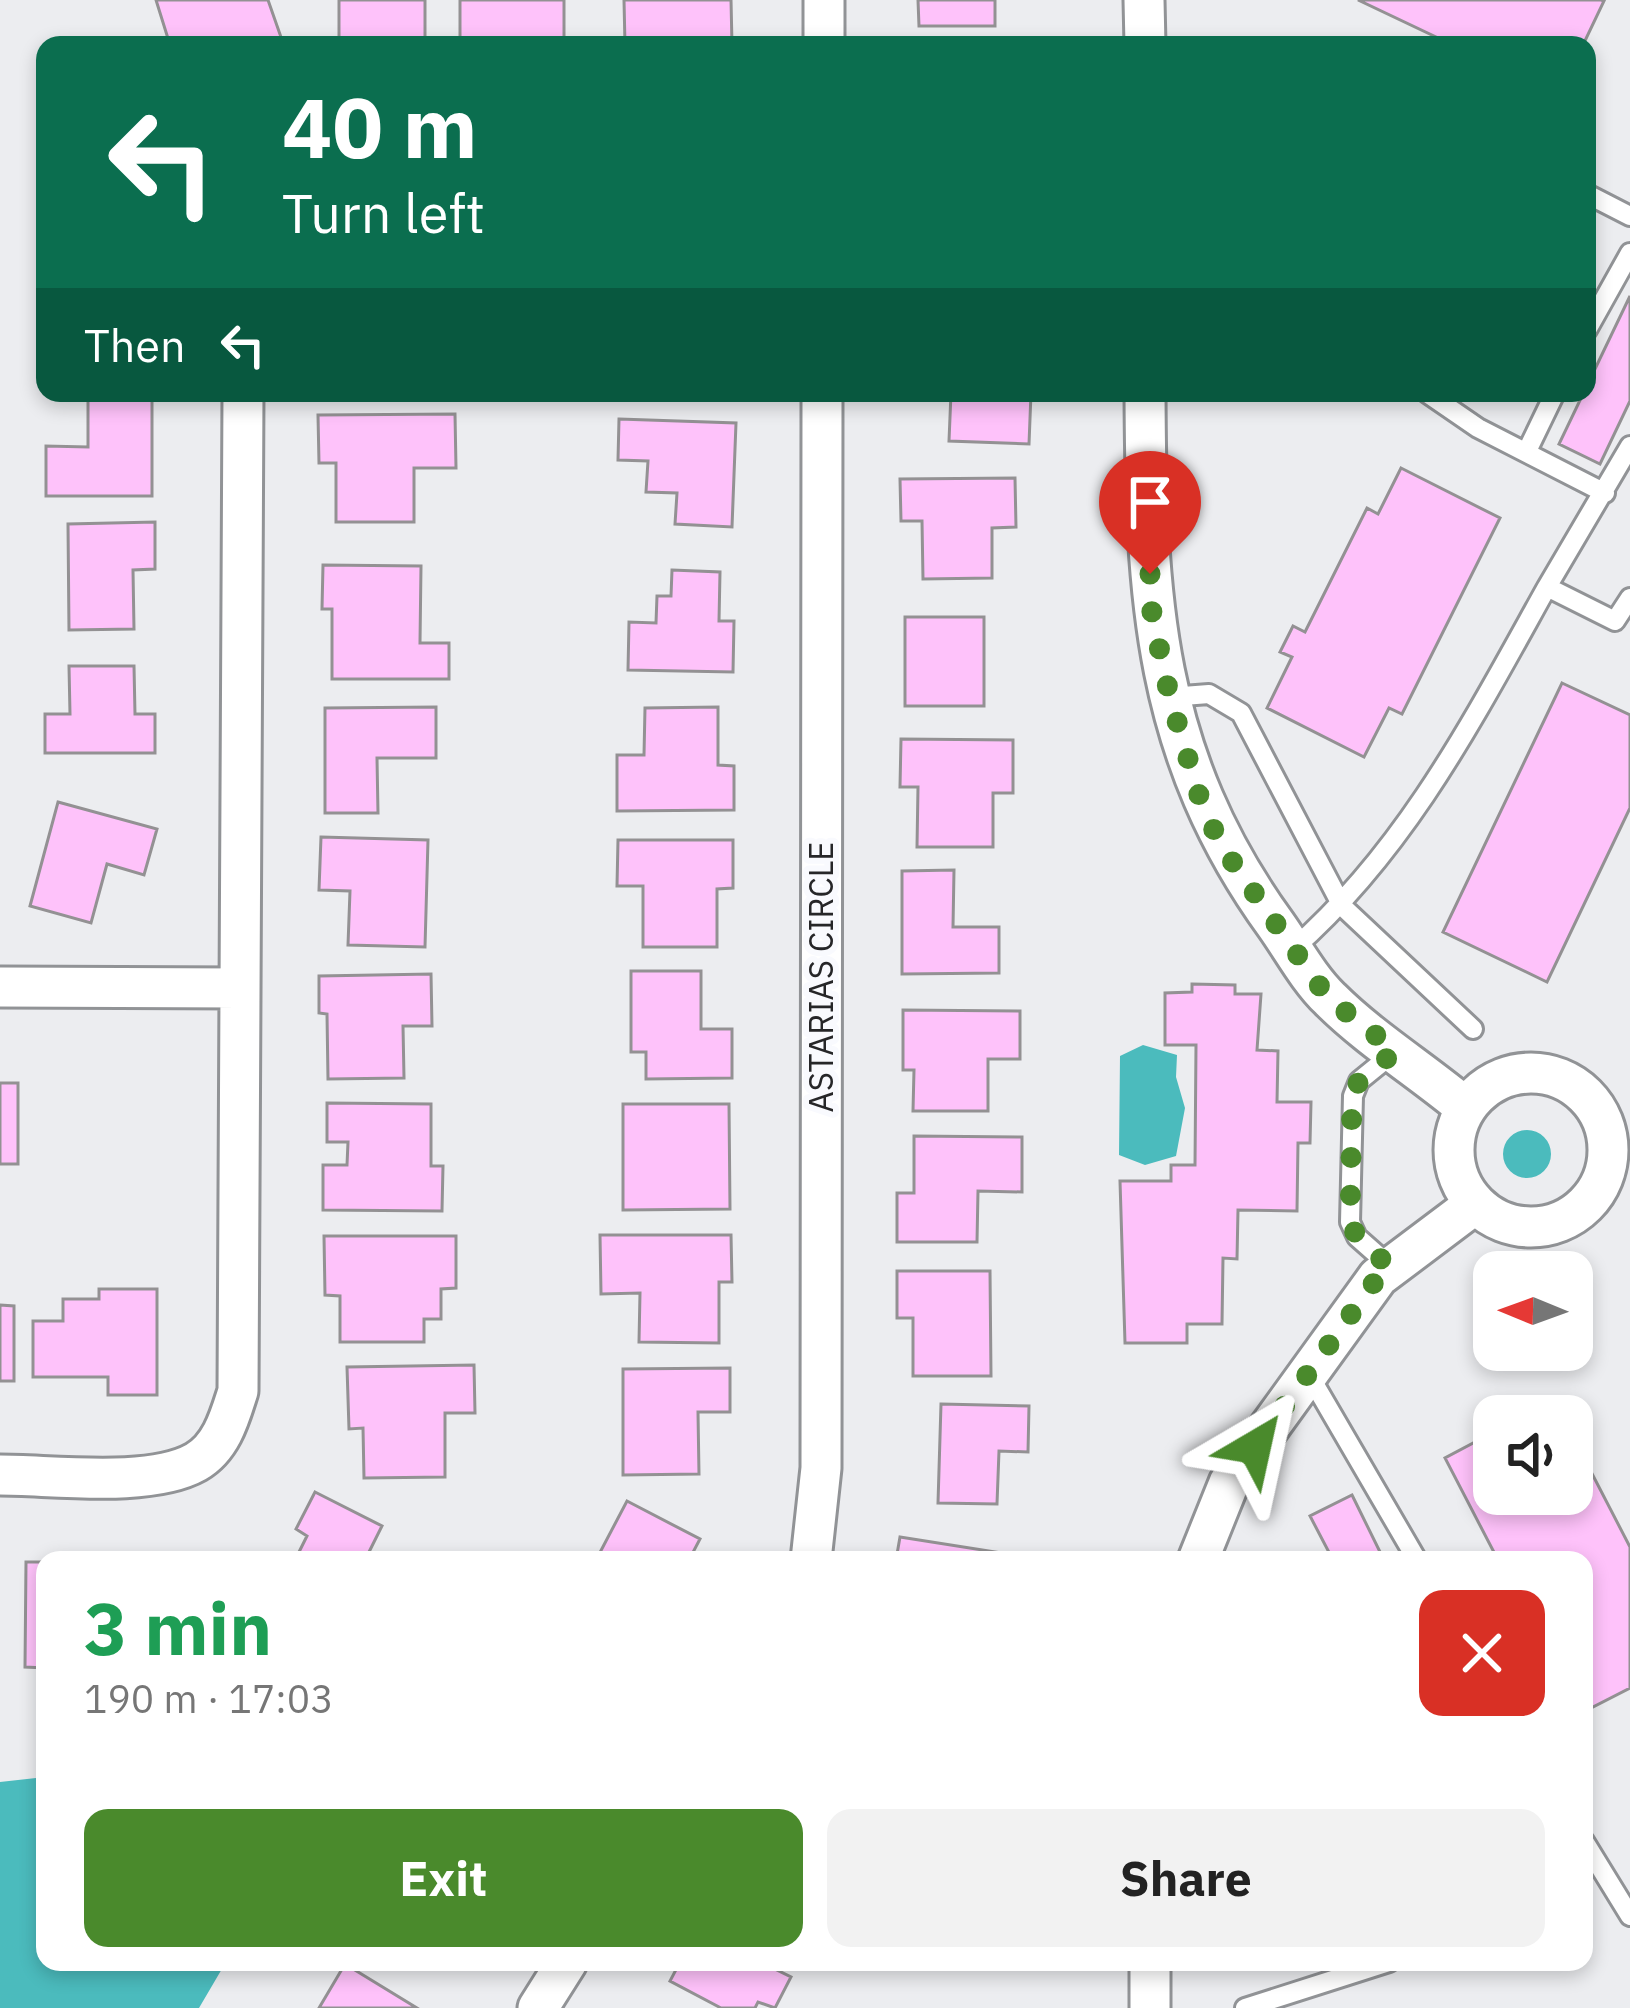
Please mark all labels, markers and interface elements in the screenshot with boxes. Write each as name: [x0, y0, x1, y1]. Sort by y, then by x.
text: 40 m: [282, 72, 478, 181]
icon: left: [84, 84, 240, 240]
text: Turn left: [282, 178, 485, 248]
icon: left: [210, 312, 276, 378]
text: Then: [84, 316, 186, 374]
pin: [1099, 451, 1201, 574]
icon: arrive: [1117, 469, 1183, 535]
street label: ASTARIAS CIRCLE: [799, 842, 842, 1112]
north arrow: [1473, 1251, 1593, 1371]
map controls: [1473, 1251, 1593, 1515]
position arrow: [1192, 1384, 1318, 1510]
button: sound: [1473, 1395, 1593, 1515]
text: 3 min: [84, 1581, 272, 1675]
button: close: [1419, 1590, 1545, 1716]
text: 190 m · 17:03: [84, 1673, 334, 1724]
button: Exit: [84, 1809, 803, 1947]
button: Share: [827, 1809, 1545, 1947]

